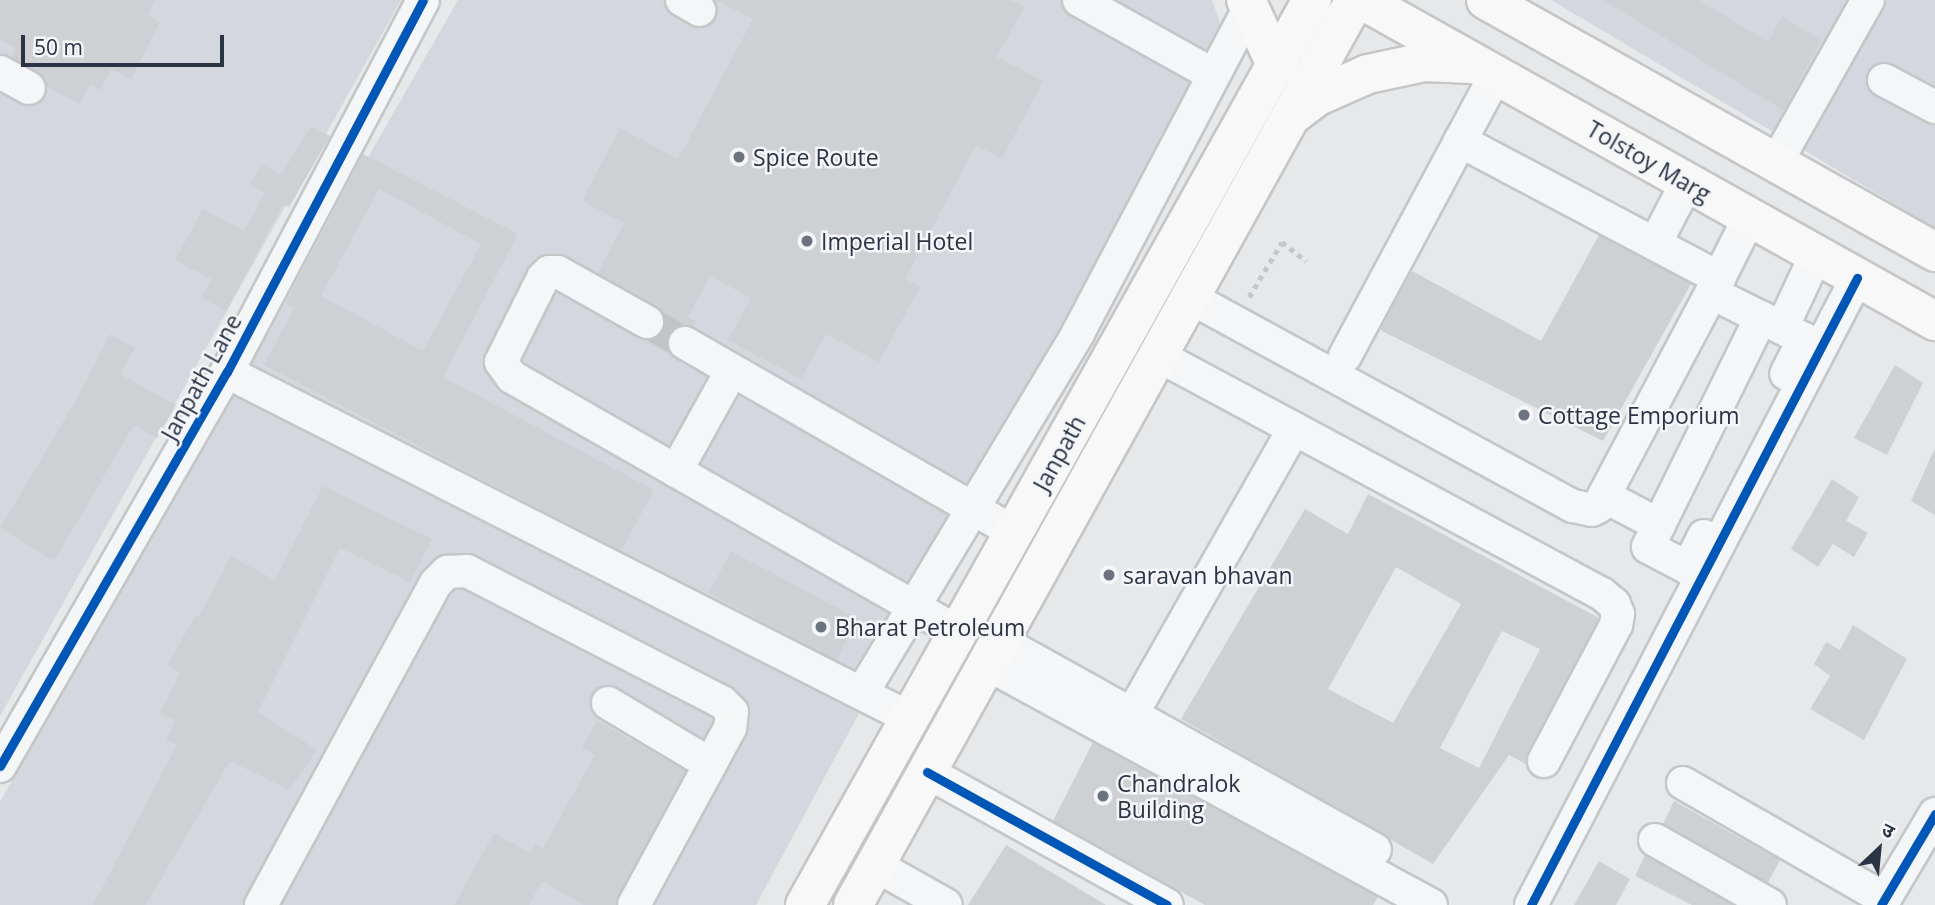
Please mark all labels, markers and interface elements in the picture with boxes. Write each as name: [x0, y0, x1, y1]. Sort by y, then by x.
scale bar: [24, 21, 228, 65]
text: 50 m: [34, 33, 83, 61]
street label: Tolstoy Marg: [1582, 115, 1716, 207]
place label: Spice Route: [753, 143, 879, 171]
marker: Spice Route: [731, 149, 747, 165]
place label: Imperial Hotel: [821, 227, 973, 255]
marker: Imperial Hotel: [799, 233, 815, 249]
street label: Janpath Lane: [155, 309, 247, 445]
place label: Cottage Emporium: [1538, 401, 1739, 429]
marker: Cottage Emporium: [1516, 407, 1532, 423]
street label: Janpath: [1027, 410, 1091, 496]
place label: saravan bhavan: [1123, 561, 1293, 589]
marker: saravan bhavan: [1101, 567, 1117, 583]
place label: Bharat Petroleum: [835, 613, 1025, 641]
marker: Bharat Petroleum: [813, 619, 829, 635]
place label: Chandralok Building: [1117, 769, 1240, 823]
marker: Chandralok Building: [1095, 788, 1111, 804]
north arrow: [1844, 814, 1914, 884]
text: उ: [1878, 816, 1899, 844]

